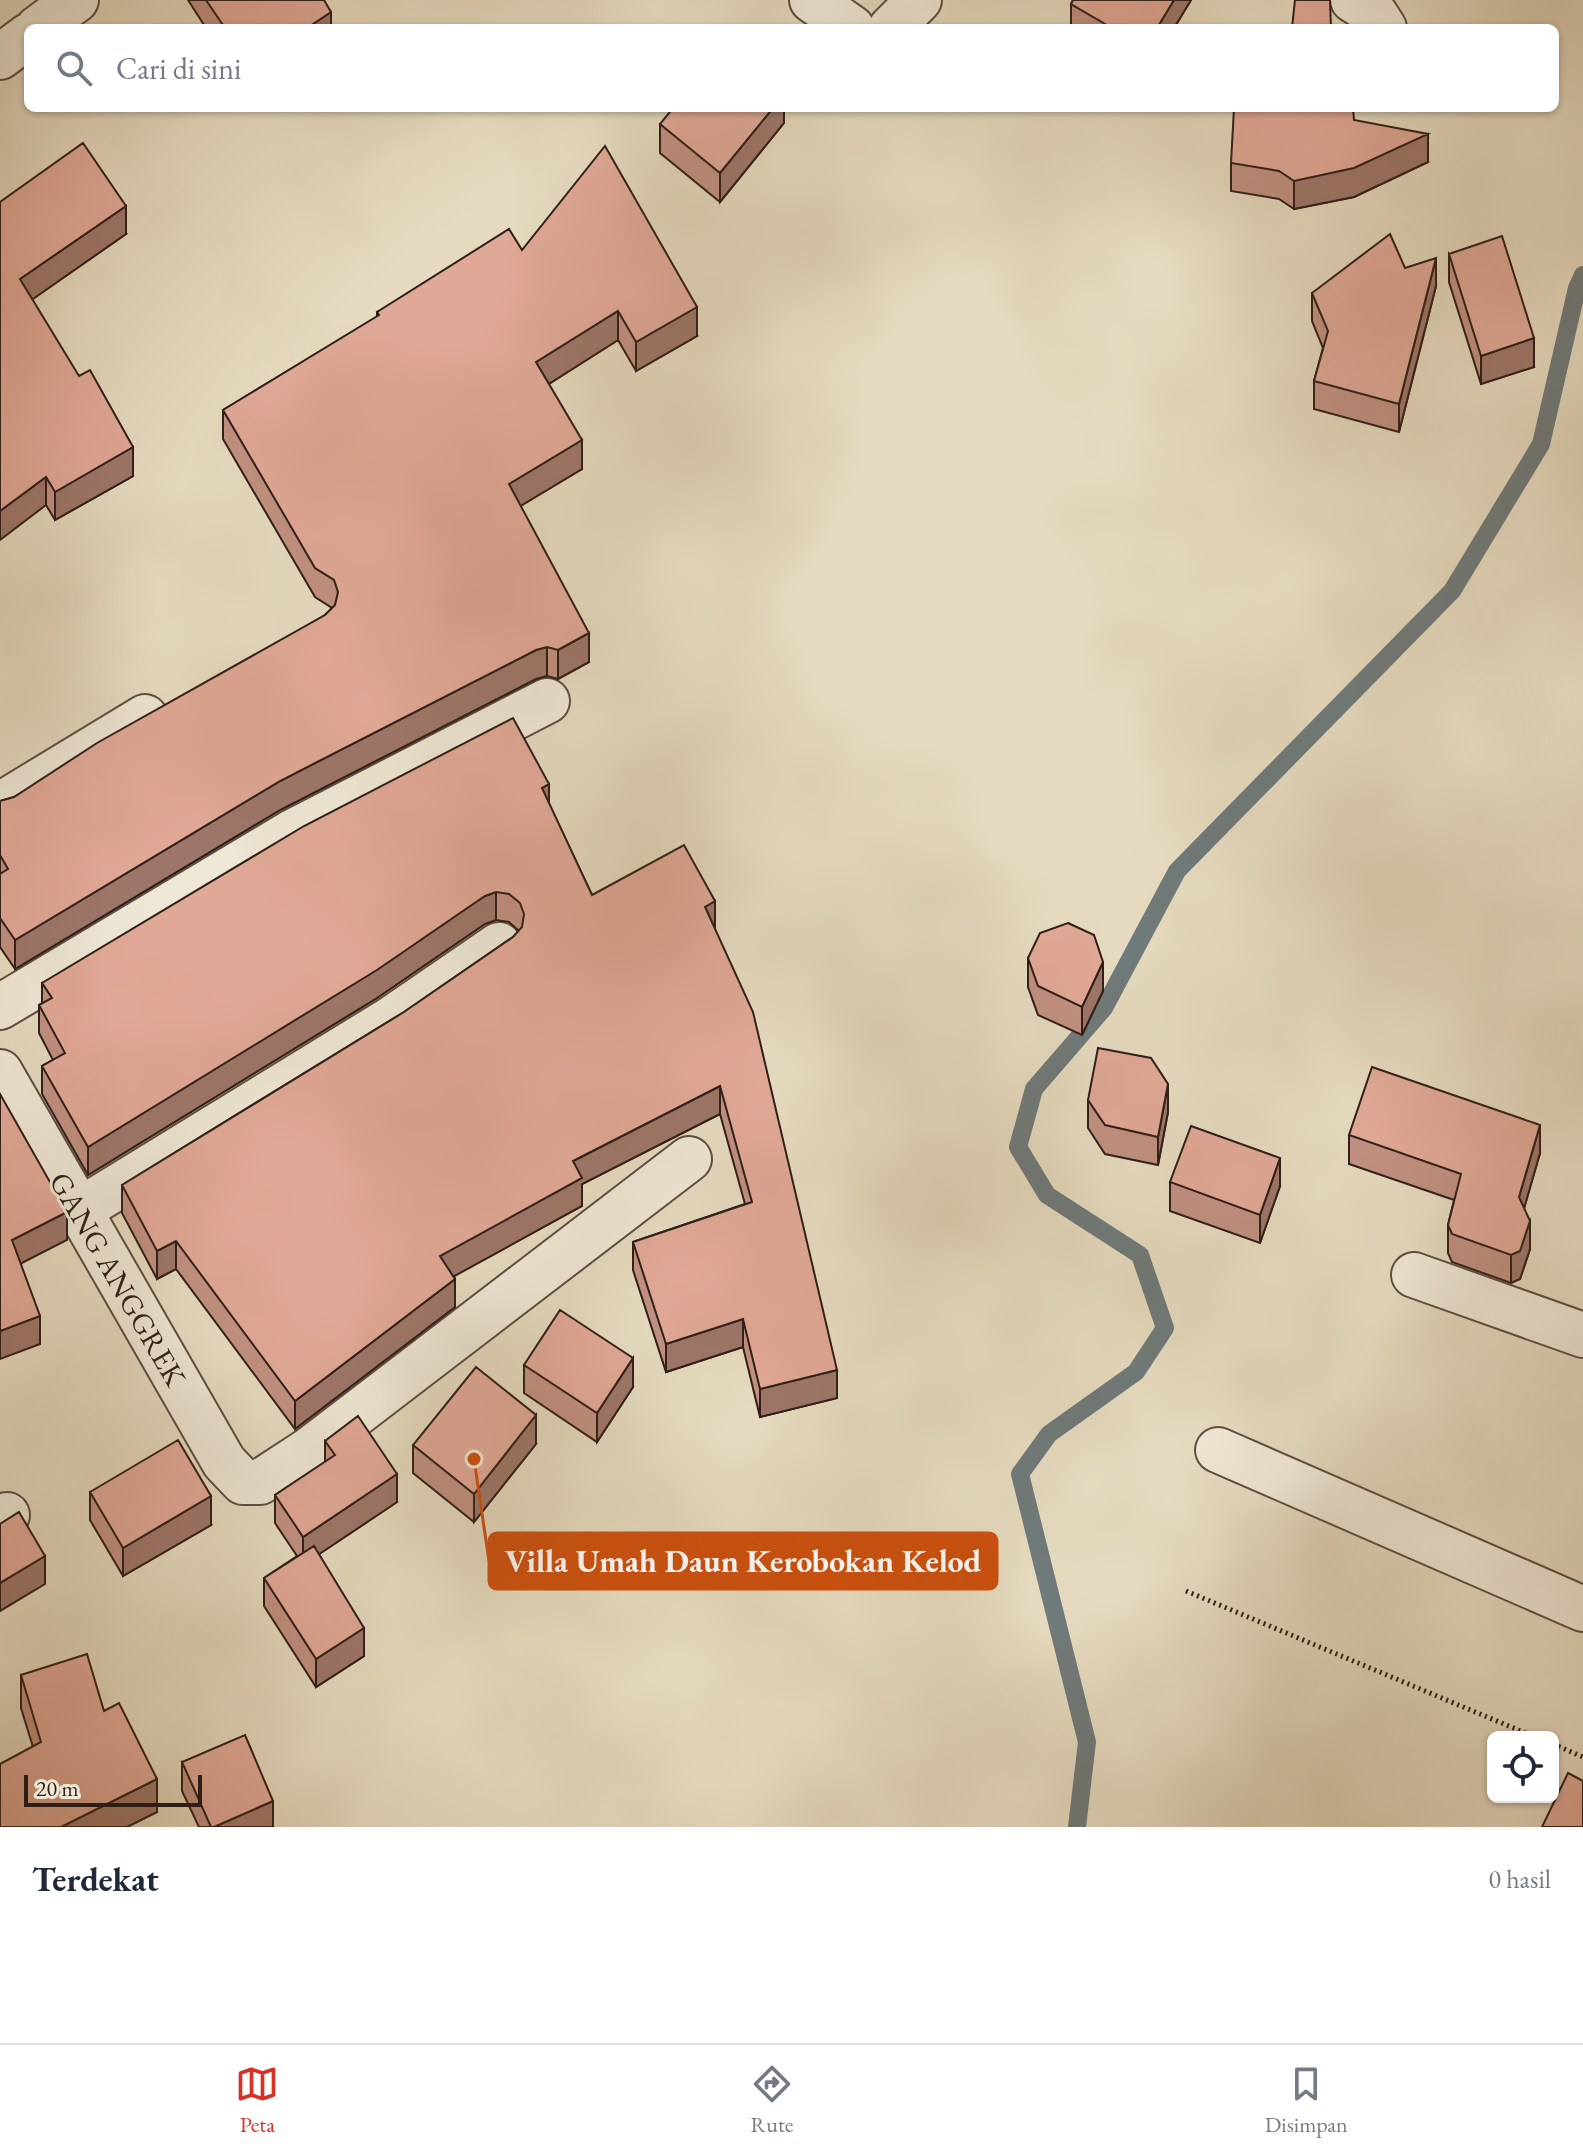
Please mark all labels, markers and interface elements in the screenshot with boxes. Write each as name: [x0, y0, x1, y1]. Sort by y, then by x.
search box: [24, 24, 1559, 112]
icon: search: [52, 46, 96, 90]
text: Cari di sini: [116, 49, 241, 88]
street label: GANG ANGGREK: [41, 1165, 195, 1394]
callout: Villa Umah Daun Kerobokan Kelod: [489, 1533, 997, 1589]
text: Villa Umah Daun Kerobokan Kelod: [505, 1540, 982, 1582]
map controls: [1487, 1731, 1559, 1803]
button: locate: [1487, 1731, 1559, 1803]
scale bar: [24, 1771, 202, 1807]
text: 20 m: [36, 1774, 79, 1803]
text: Terdekat: [32, 1857, 159, 1901]
text: 0 hasil: [1489, 1862, 1551, 1896]
tab: Peta: [235, 2062, 279, 2139]
tab: Rute: [750, 2062, 794, 2139]
tab: Disimpan: [1265, 2062, 1348, 2139]

